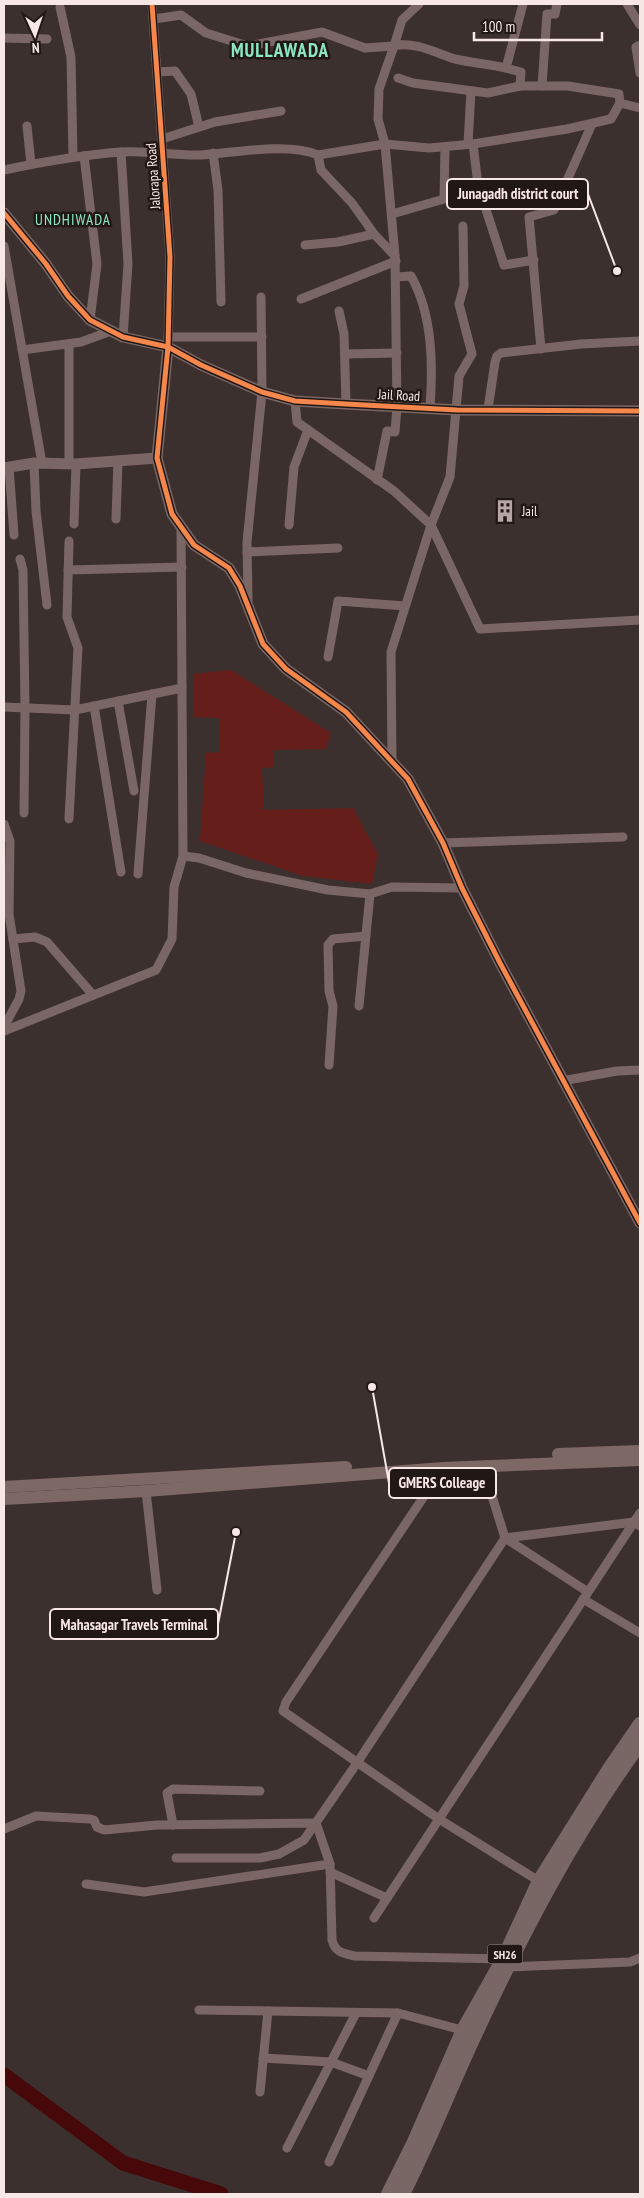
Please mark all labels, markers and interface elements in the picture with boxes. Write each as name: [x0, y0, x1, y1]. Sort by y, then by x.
north arrow: [10, 10, 60, 60]
scale bar: [474, 10, 602, 42]
text: 100 m: [482, 17, 515, 36]
district label: MULLAWADA: [231, 38, 329, 62]
text: N: [31, 39, 40, 57]
street label: Jalorapa Road: [142, 142, 164, 211]
callout: Junagadh district court: [447, 179, 588, 209]
text: Junagadh district court: [457, 184, 579, 203]
district label: UNDHIWADA: [35, 210, 111, 229]
street label: Jail Road: [376, 385, 421, 405]
building icon: Jail: [492, 498, 518, 524]
place label: Jail: [521, 502, 538, 520]
callout: GMERS Colleage: [389, 1468, 496, 1498]
text: GMERS Colleage: [398, 1473, 486, 1492]
callout: Mahasagar Travels Terminal: [50, 1609, 218, 1639]
text: Mahasagar Travels Terminal: [61, 1615, 208, 1634]
road number: SH26: [488, 1945, 522, 1964]

